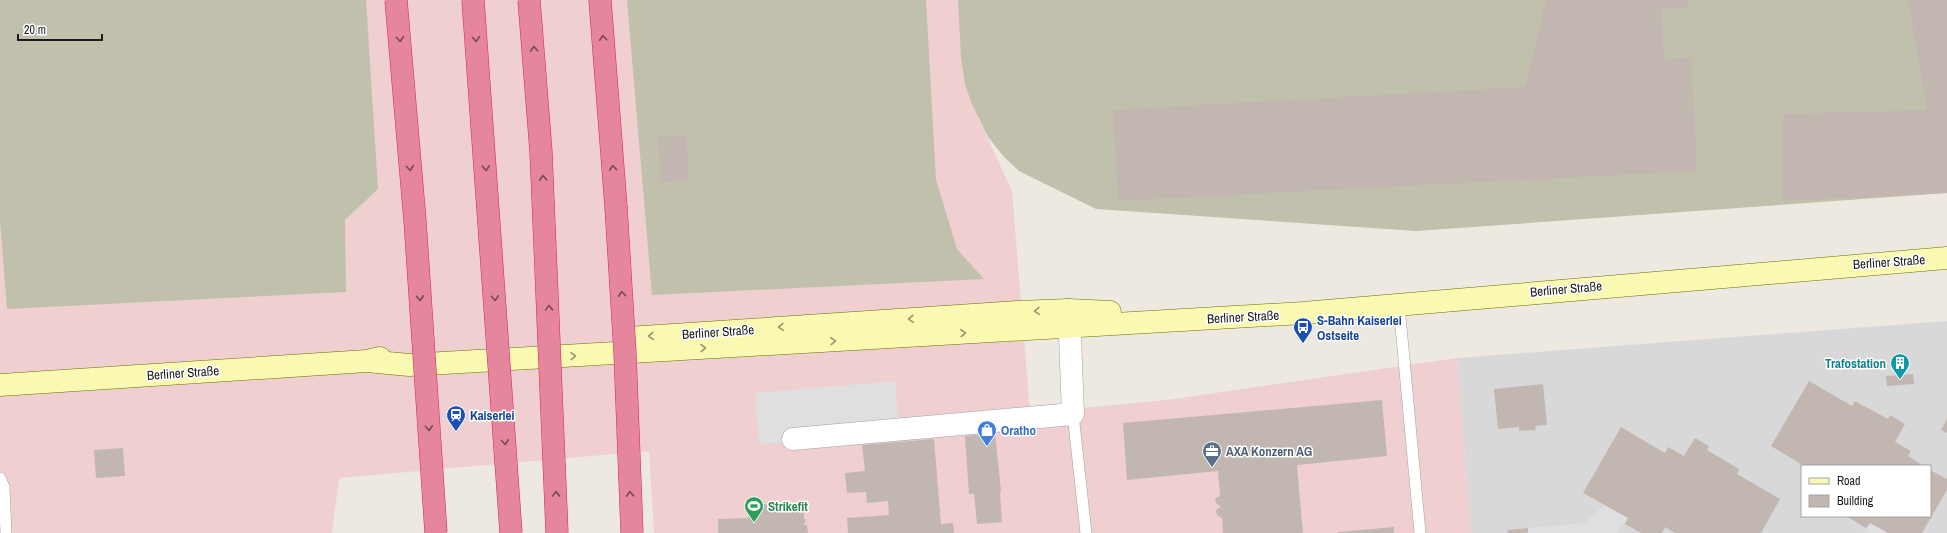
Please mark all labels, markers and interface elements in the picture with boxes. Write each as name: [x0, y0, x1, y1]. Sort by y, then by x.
scale bar: [18, 16, 102, 42]
text: 20 m: [24, 22, 46, 38]
one-way arrow: [599, 35, 608, 41]
one-way arrow: [395, 36, 404, 42]
one-way arrow: [471, 36, 480, 42]
one-way arrow: [529, 46, 538, 52]
one-way arrow: [406, 165, 415, 171]
one-way arrow: [481, 165, 490, 172]
one-way arrow: [609, 165, 618, 171]
one-way arrow: [538, 175, 547, 181]
street label: Berliner Straße: [1852, 251, 1926, 273]
street label: Berliner Straße: [1529, 277, 1603, 301]
one-way arrow: [617, 291, 626, 297]
one-way arrow: [416, 295, 425, 301]
one-way arrow: [491, 295, 500, 301]
one-way arrow: [544, 305, 553, 311]
one-way arrow: [1034, 307, 1040, 315]
street label: Berliner Straße: [1206, 307, 1280, 327]
place label: S-Bahn Kaiserlei Ostseite: [1317, 312, 1402, 344]
one-way arrow: [908, 314, 914, 323]
bus stop icon: S-Bahn Kaiserlei Ostseite: [1292, 316, 1314, 344]
street label: Berliner Straße: [681, 321, 755, 343]
one-way arrow: [778, 323, 784, 332]
one-way arrow: [960, 328, 966, 337]
one-way arrow: [648, 332, 654, 341]
one-way arrow: [830, 336, 836, 345]
one-way arrow: [700, 344, 706, 353]
one-way arrow: [570, 351, 576, 360]
building icon: Trafostation: [1889, 352, 1911, 380]
place label: Trafostation: [1825, 355, 1886, 372]
street label: Berliner Straße: [146, 362, 220, 384]
station icon: Kaiserlei: [445, 404, 467, 432]
place label: Kaiserlei: [470, 407, 514, 424]
shop icon: Oratho: [976, 419, 998, 447]
place label: Oratho: [1001, 422, 1036, 439]
one-way arrow: [425, 425, 434, 431]
one-way arrow: [500, 439, 509, 445]
office icon: AXA Konzern AG: [1201, 440, 1223, 468]
place label: AXA Konzern AG: [1226, 443, 1312, 460]
legend: [1801, 465, 1931, 517]
text: Road: [1837, 473, 1861, 489]
one-way arrow: [552, 491, 560, 497]
one-way arrow: [626, 491, 635, 497]
text: Building: [1837, 493, 1874, 509]
sports icon: Strikefit: [743, 495, 765, 523]
place label: Strikefit: [768, 498, 808, 515]

